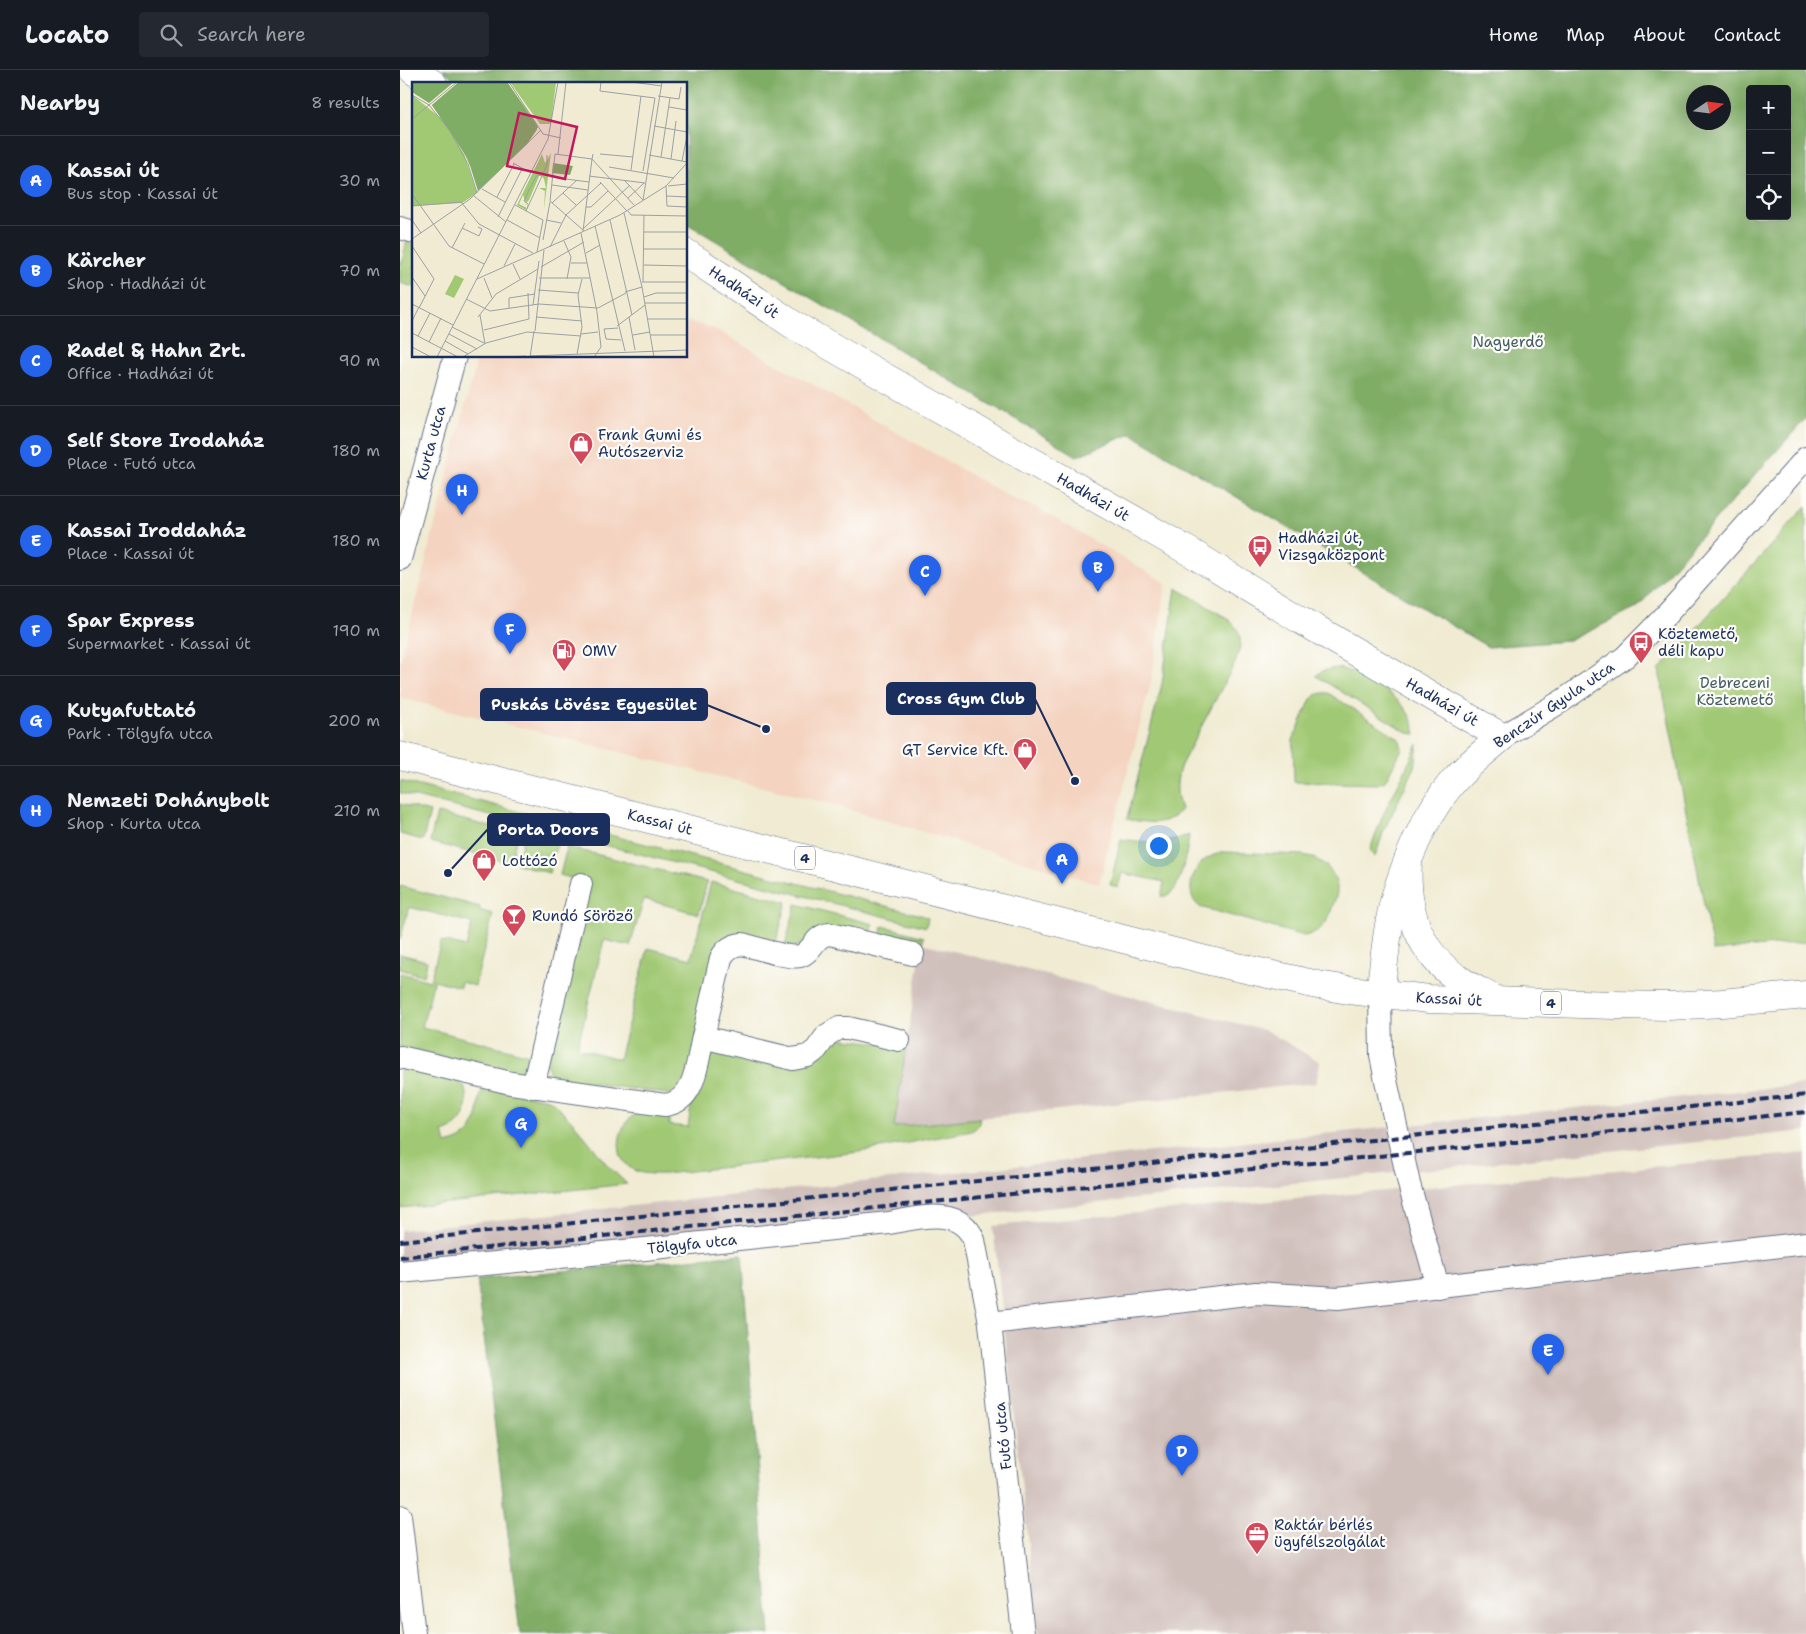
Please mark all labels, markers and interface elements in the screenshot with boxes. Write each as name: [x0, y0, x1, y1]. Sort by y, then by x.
search box: [139, 12, 489, 57]
text: Locato: [25, 19, 109, 51]
icon: search: [157, 21, 185, 49]
text: Search here: [197, 22, 306, 47]
text: Home: [1489, 23, 1538, 47]
text: Map: [1566, 23, 1605, 47]
text: About: [1633, 23, 1686, 47]
text: Contact: [1714, 23, 1781, 47]
inset map: [412, 82, 688, 358]
north arrow: [1686, 85, 1731, 130]
map controls: [1746, 85, 1791, 220]
button: +: [1746, 85, 1791, 130]
text: Nearby: [20, 89, 100, 117]
text: 8 results: [311, 92, 380, 113]
button: −: [1746, 130, 1791, 175]
text: Kassai út: [67, 158, 159, 183]
text: A: [30, 170, 42, 191]
text: 30 m: [339, 170, 380, 191]
button: locate: [1746, 175, 1791, 220]
text: Bus stop · Kassai út: [67, 183, 218, 204]
text: Kärcher: [67, 248, 146, 273]
text: B: [31, 260, 41, 281]
text: 70 m: [339, 260, 380, 281]
street label: Hadházi út: [705, 261, 783, 323]
text: Shop · Hadházi út: [67, 273, 206, 294]
park label: Nagyerdő: [1472, 332, 1544, 352]
text: Radel & Hahn Zrt.: [67, 338, 246, 363]
text: C: [31, 350, 41, 371]
text: 90 m: [339, 350, 380, 371]
text: Office · Hadházi út: [67, 363, 214, 384]
street label: Kurta utca: [412, 403, 451, 482]
place label: Frank Gumi és Autószerviz: [598, 425, 702, 462]
text: Self Store Irodaház: [67, 428, 265, 453]
shop icon: Frank Gumi és Autószerviz: [568, 431, 594, 465]
text: D: [30, 440, 42, 461]
text: 180 m: [332, 440, 380, 461]
text: Place · Futó utca: [67, 453, 196, 474]
street label: Hadházi út: [1053, 468, 1133, 526]
pin: H: [446, 474, 478, 515]
text: Kassai Iroddaház: [67, 518, 247, 543]
place label: Hadházi út, Vizsgaközpont: [1278, 528, 1385, 565]
text: E: [31, 530, 41, 551]
text: 180 m: [332, 530, 380, 551]
bus stop icon: Hadházi út, Vizsgaközpont: [1247, 534, 1273, 568]
text: Place · Kassai út: [67, 543, 194, 564]
pin: B: [1082, 551, 1114, 592]
pin: C: [909, 555, 941, 596]
text: Spar Express: [67, 608, 195, 633]
pin: F: [494, 613, 526, 654]
text: F: [31, 620, 41, 641]
text: 190 m: [333, 620, 380, 641]
place label: Köztemető, déli kapu: [1658, 624, 1738, 661]
bus stop icon: Köztemető, déli kapu: [1628, 630, 1654, 664]
text: Supermarket · Kassai út: [67, 633, 251, 654]
fuel station icon: OMV: [551, 638, 577, 672]
place label: OMV: [582, 641, 617, 661]
street label: Benczúr Gyula utca: [1490, 657, 1619, 753]
street label: Hadházi út: [1402, 673, 1482, 731]
park label: Debreceni Köztemető: [1696, 673, 1774, 710]
callout: Cross Gym Club: [887, 683, 1035, 714]
text: Cross Gym Club: [897, 688, 1025, 709]
callout: Puskás Lövész Egyesület: [481, 689, 707, 720]
text: Puskás Lövész Egyesület: [491, 694, 697, 715]
text: Kutyafuttató: [67, 698, 196, 723]
text: G: [30, 710, 42, 731]
text: 200 m: [328, 710, 380, 731]
text: Park · Tölgyfa utca: [67, 723, 213, 744]
shop icon: GT Service Kft.: [1012, 737, 1038, 771]
place label: GT Service Kft.: [902, 740, 1008, 760]
text: Nemzeti Dohánybolt: [67, 788, 269, 813]
text: H: [30, 800, 42, 821]
text: 210 m: [333, 800, 380, 821]
street label: Kassai út: [625, 804, 695, 840]
text: Shop · Kurta utca: [67, 813, 201, 834]
callout: Porta Doors: [488, 814, 609, 845]
text: Porta Doors: [497, 819, 599, 840]
your location: [1146, 833, 1172, 859]
pin: A: [1046, 843, 1078, 884]
road number: 4: [795, 846, 815, 870]
shop icon: Lottózó: [471, 848, 497, 882]
place label: Lottózó: [502, 851, 557, 871]
bar icon: Rundó Söröző: [501, 903, 527, 937]
place label: Rundó Söröző: [532, 906, 633, 926]
street label: Kassai út: [1415, 987, 1483, 1011]
road number: 4: [1541, 991, 1561, 1014]
pin: G: [505, 1107, 537, 1148]
street label: Tölgyfa utca: [646, 1229, 738, 1259]
pin: E: [1532, 1334, 1564, 1375]
street label: Futó utca: [989, 1400, 1016, 1471]
pin: D: [1166, 1435, 1198, 1476]
place label: Raktár bérlés ügyfélszolgálat: [1274, 1515, 1386, 1552]
office icon: Raktár bérlés ügyfélszolgálat: [1244, 1521, 1270, 1555]

